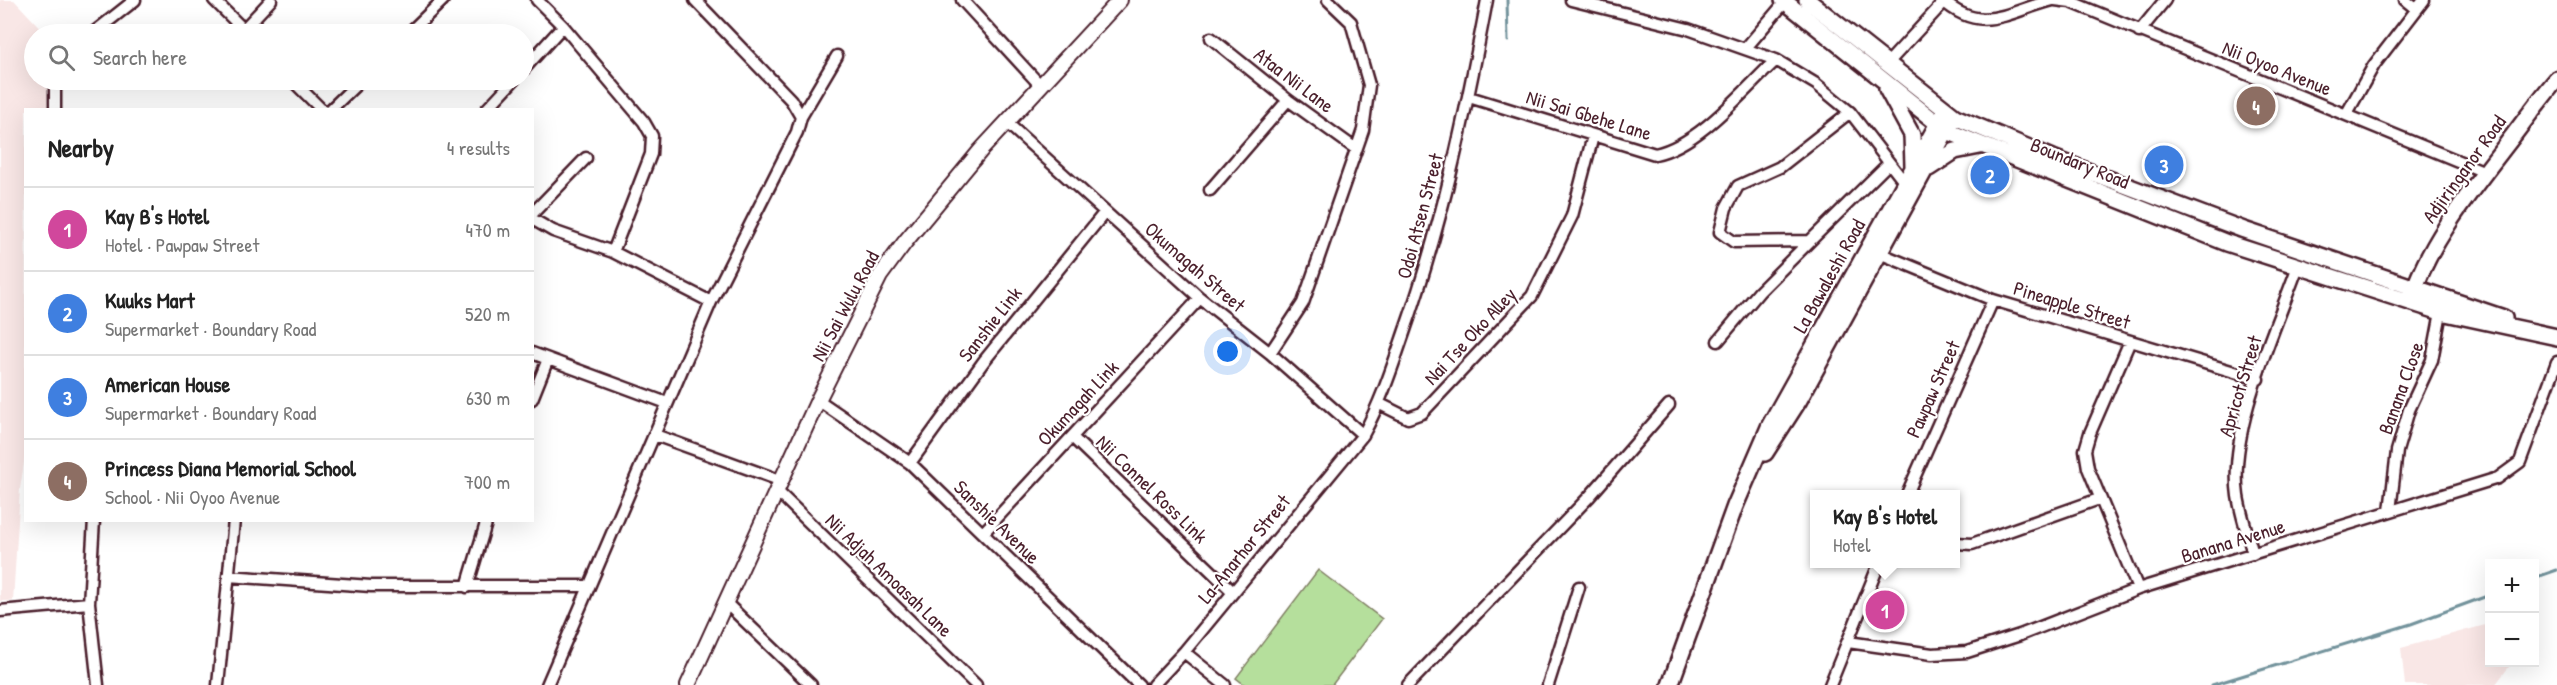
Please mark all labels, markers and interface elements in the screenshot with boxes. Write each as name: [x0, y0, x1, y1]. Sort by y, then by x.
search box: [24, 24, 534, 90]
street label: Nii Oyoo Avenue: [2219, 33, 2336, 102]
icon: search: [45, 41, 78, 74]
street label: Ataa Nii Lane: [1249, 41, 1340, 119]
text: Search here: [93, 42, 187, 72]
street label: Nii Sai Gbehe Lane: [1523, 83, 1655, 146]
pin: 4: [2236, 84, 2276, 128]
street label: Adjiringanor Road: [2415, 109, 2512, 228]
text: Nearby: [48, 130, 114, 165]
street label: Boundary Road: [2027, 130, 2134, 195]
text: 4 results: [447, 134, 510, 161]
pin: 3: [2144, 142, 2184, 188]
street label: Odoi Atsen Street: [1390, 149, 1449, 281]
pin: 2: [1970, 152, 2010, 198]
text: Kay B's Hotel: [105, 201, 209, 231]
street label: La Bawaleshi Road: [1786, 214, 1871, 337]
street label: Okumagah Street: [1139, 215, 1252, 319]
text: 1: [64, 216, 71, 243]
text: 470 m: [465, 216, 510, 243]
text: Hotel · Pawpaw Street: [105, 231, 259, 258]
street label: Nii Sai Wulu Road: [804, 246, 885, 366]
street label: Pineapple Street: [2011, 274, 2135, 335]
street label: Sanshie Link: [952, 281, 1027, 367]
street label: Nai Tse Oko Alley: [1417, 281, 1522, 390]
text: Kuuks Mart: [105, 285, 195, 315]
text: 2: [63, 300, 72, 327]
text: 520 m: [465, 300, 510, 327]
text: Supermarket · Boundary Road: [105, 315, 316, 342]
street label: Apricot Street: [2211, 331, 2268, 440]
street label: Pawpaw Street: [1899, 335, 1966, 442]
your location: [1213, 337, 1242, 366]
street label: Banana Close: [2371, 338, 2430, 438]
street label: Okumagah Link: [1031, 354, 1124, 451]
text: American House: [105, 369, 230, 399]
text: 3: [63, 384, 72, 411]
text: 630 m: [466, 384, 510, 411]
text: Supermarket · Boundary Road: [105, 399, 316, 426]
street label: Nii Connel Ross Link: [1091, 428, 1214, 549]
text: Princess Diana Memorial School: [105, 453, 356, 483]
text: 4: [64, 468, 71, 495]
text: 700 m: [464, 468, 510, 495]
street label: Sanshie Avenue: [948, 474, 1046, 570]
text: School · Nii Oyoo Avenue: [105, 483, 280, 510]
street label: La-Anarhor Street: [1191, 488, 1297, 609]
popup: [1810, 490, 1960, 568]
text: Kay B's Hotel: [1833, 501, 1937, 531]
street label: Nii Adjah Amoasah Lane: [820, 507, 959, 643]
street label: Banana Avenue: [2178, 512, 2288, 569]
text: Hotel: [1833, 531, 1871, 558]
map controls: [2485, 559, 2539, 667]
button: +: [2485, 559, 2539, 613]
pin: 1: [1866, 588, 1904, 632]
button: −: [2485, 613, 2539, 667]

